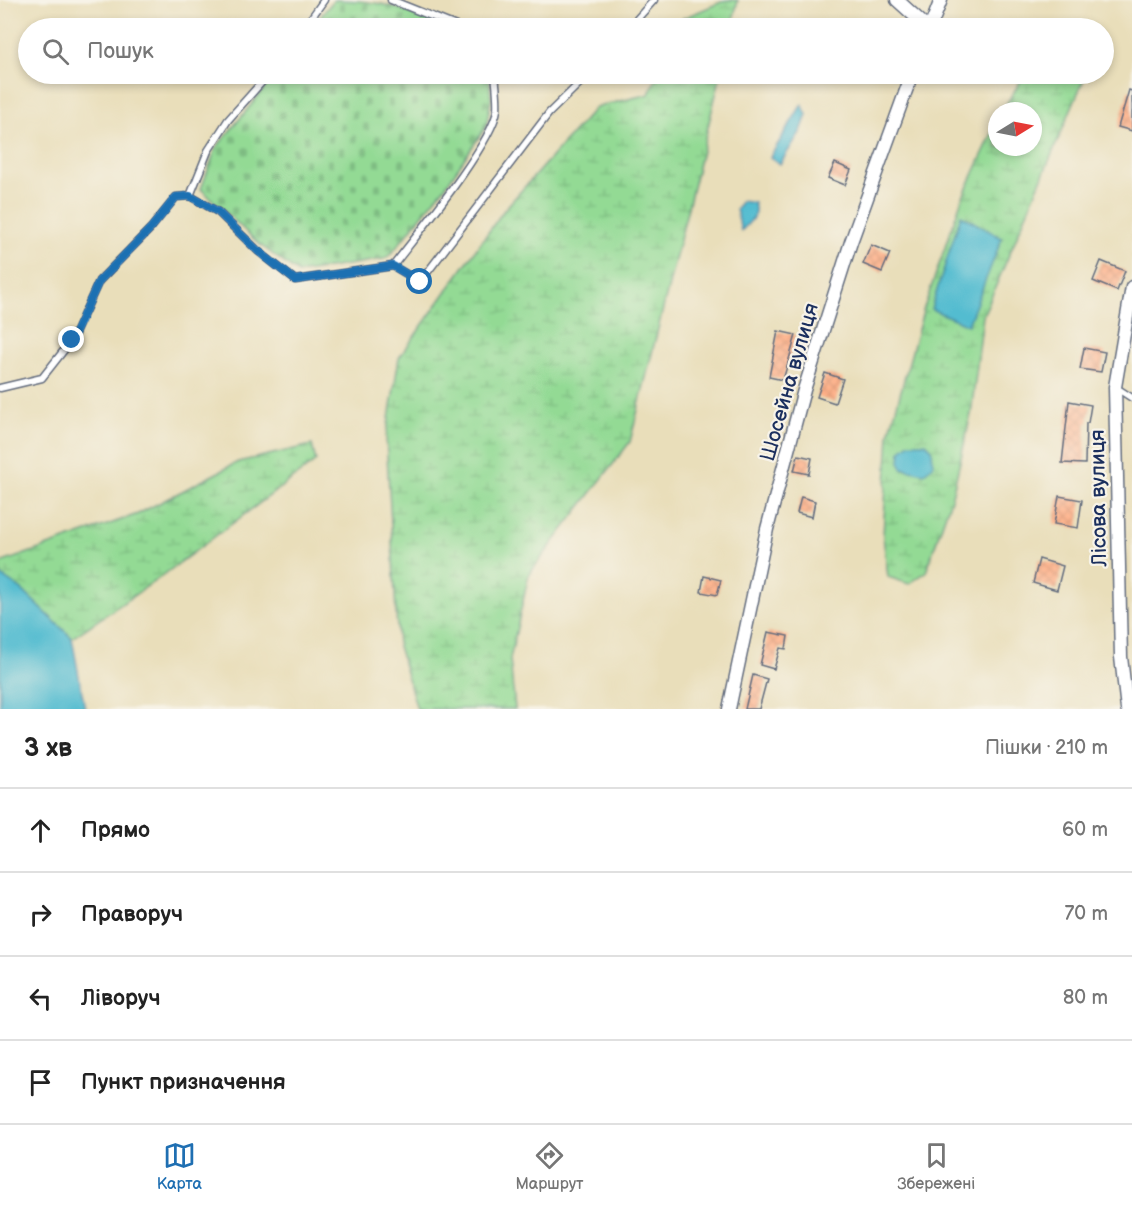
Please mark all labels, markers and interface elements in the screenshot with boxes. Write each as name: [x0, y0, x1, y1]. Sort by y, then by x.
search box: [18, 18, 1114, 84]
icon: search: [39, 35, 72, 68]
text: Пошук: [87, 38, 154, 65]
north arrow: [988, 102, 1042, 156]
route start: [406, 268, 432, 294]
street label: Шосейна вулиця: [755, 300, 824, 464]
route end: [58, 326, 84, 352]
street label: Лісова вулиця: [1085, 429, 1112, 568]
text: 3 хв: [24, 733, 72, 764]
text: Пішки · 210 m: [985, 736, 1108, 760]
icon: ahead: [24, 814, 57, 847]
text: Прямо: [81, 817, 150, 844]
text: 60 m: [1062, 818, 1108, 842]
icon: right: [24, 898, 57, 931]
text: Праворуч: [81, 901, 183, 928]
text: 70 m: [1064, 902, 1108, 926]
icon: left: [24, 982, 57, 1015]
text: Ліворуч: [81, 985, 161, 1012]
text: 80 m: [1063, 986, 1108, 1010]
icon: arrive: [24, 1066, 57, 1099]
text: Пункт призначення: [81, 1069, 286, 1096]
tab: Карта: [157, 1139, 202, 1194]
tab: Маршрут: [515, 1139, 584, 1194]
tab: Збережені: [897, 1139, 975, 1194]

